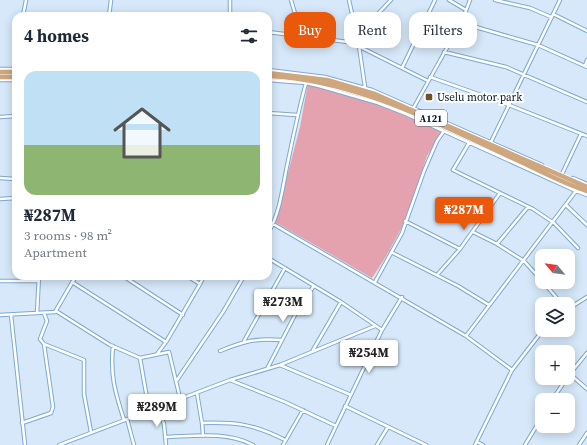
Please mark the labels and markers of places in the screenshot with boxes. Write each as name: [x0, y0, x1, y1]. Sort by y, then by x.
place label: Uselu motor park: [437, 90, 523, 105]
marker: Uselu motor park: [424, 92, 434, 102]
pin: ₦287M: [436, 197, 492, 231]
pin: ₦273M: [255, 289, 311, 323]
pin: ₦254M: [341, 340, 397, 374]
pin: ₦289M: [129, 394, 185, 428]

